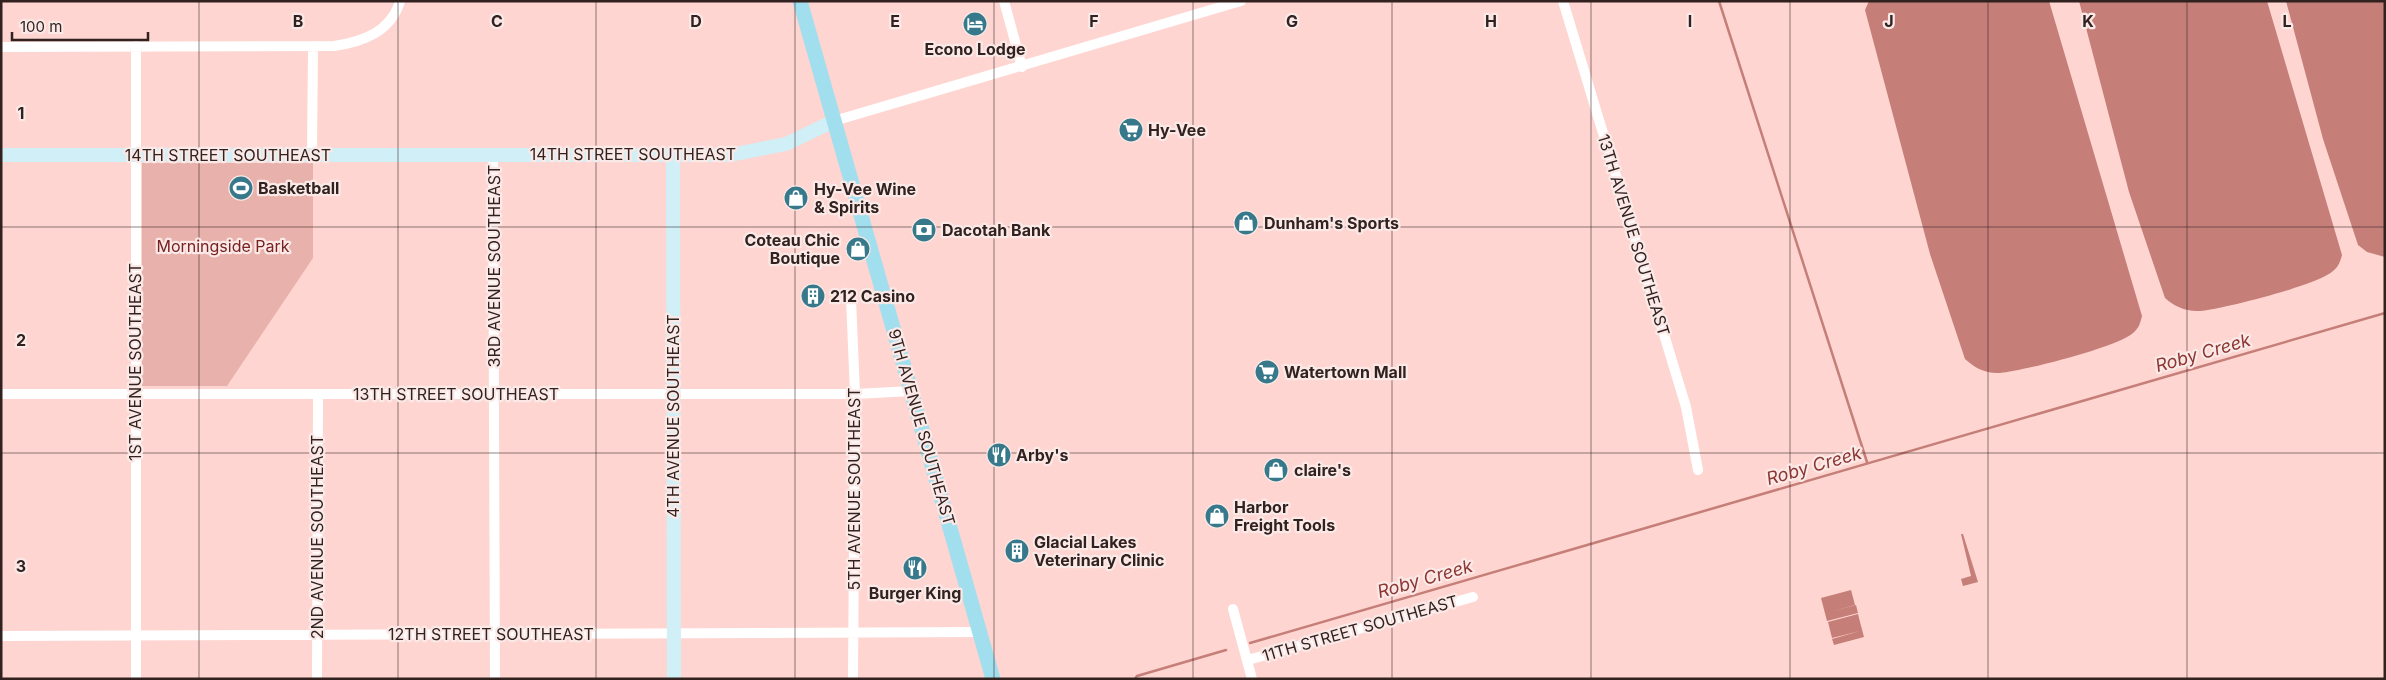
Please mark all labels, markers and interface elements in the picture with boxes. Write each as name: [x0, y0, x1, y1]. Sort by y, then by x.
scale bar: [12, 10, 149, 42]
text: B: [293, 11, 303, 31]
text: C: [491, 11, 503, 31]
text: D: [690, 11, 702, 31]
text: E: [890, 11, 900, 31]
hotel icon: Econo Lodge: [962, 11, 988, 37]
text: F: [1089, 11, 1099, 31]
text: G: [1286, 11, 1298, 31]
text: H: [1485, 11, 1497, 31]
text: I: [1688, 11, 1692, 31]
text: J: [1884, 11, 1894, 31]
text: K: [2082, 11, 2094, 31]
text: L: [2282, 11, 2292, 31]
text: 100 m: [20, 17, 62, 36]
place label: Econo Lodge: [924, 39, 1026, 59]
text: 1: [18, 103, 24, 123]
supermarket icon: Hy-Vee: [1118, 117, 1144, 143]
place label: Hy-Vee: [1148, 120, 1206, 140]
street label: 13TH AVENUE SOUTHEAST: [1594, 132, 1674, 338]
street label: 14TH STREET SOUTHEAST: [530, 144, 736, 164]
street label: 14TH STREET SOUTHEAST: [125, 145, 331, 165]
street label: 3RD AVENUE SOUTHEAST: [484, 165, 504, 367]
sports icon: Basketball: [228, 175, 254, 201]
place label: Basketball: [258, 178, 339, 198]
place label: Hy-Vee Wine & Spirits: [814, 179, 916, 217]
shop icon: Hy-Vee Wine & Spirits: [783, 185, 809, 211]
shop icon: Dunham's Sports: [1233, 210, 1259, 236]
place label: Dunham's Sports: [1264, 213, 1399, 233]
bank icon: Dacotah Bank: [911, 217, 937, 243]
place label: Dacotah Bank: [942, 220, 1051, 240]
place label: Coteau Chic Boutique: [744, 230, 840, 268]
park label: Morningside Park: [156, 236, 290, 256]
shop icon: Coteau Chic Boutique: [845, 236, 871, 262]
street label: 1ST AVENUE SOUTHEAST: [125, 263, 145, 461]
building icon: 212 Casino: [800, 283, 826, 309]
place label: 212 Casino: [830, 286, 915, 306]
street label: 4TH AVENUE SOUTHEAST: [663, 314, 683, 518]
street label: 9TH AVENUE SOUTHEAST: [884, 327, 960, 527]
water label: Roby Creek: [2153, 329, 2254, 376]
text: 2: [16, 330, 26, 350]
supermarket icon: Watertown Mall: [1254, 359, 1280, 385]
place label: Watertown Mall: [1284, 362, 1407, 382]
street label: 13TH STREET SOUTHEAST: [353, 384, 559, 404]
street label: 5TH AVENUE SOUTHEAST: [844, 388, 864, 591]
street label: 2ND AVENUE SOUTHEAST: [307, 435, 327, 639]
restaurant icon: Arby's: [986, 442, 1012, 468]
water label: Roby Creek: [1764, 442, 1865, 489]
place label: Arby's: [1016, 445, 1068, 465]
shop icon: claire's: [1263, 457, 1289, 483]
place label: claire's: [1294, 460, 1351, 480]
place label: Harbor Freight Tools: [1234, 497, 1335, 535]
shop icon: Harbor Freight Tools: [1204, 503, 1230, 529]
place label: Glacial Lakes Veterinary Clinic: [1034, 532, 1164, 570]
building icon: Glacial Lakes Veterinary Clinic: [1004, 538, 1030, 564]
restaurant icon: Burger King: [902, 555, 928, 581]
water label: Roby Creek: [1375, 555, 1476, 602]
text: 3: [16, 556, 26, 576]
place label: Burger King: [869, 583, 961, 603]
street label: 11TH STREET SOUTHEAST: [1260, 590, 1460, 666]
street label: 12TH STREET SOUTHEAST: [388, 624, 594, 644]

